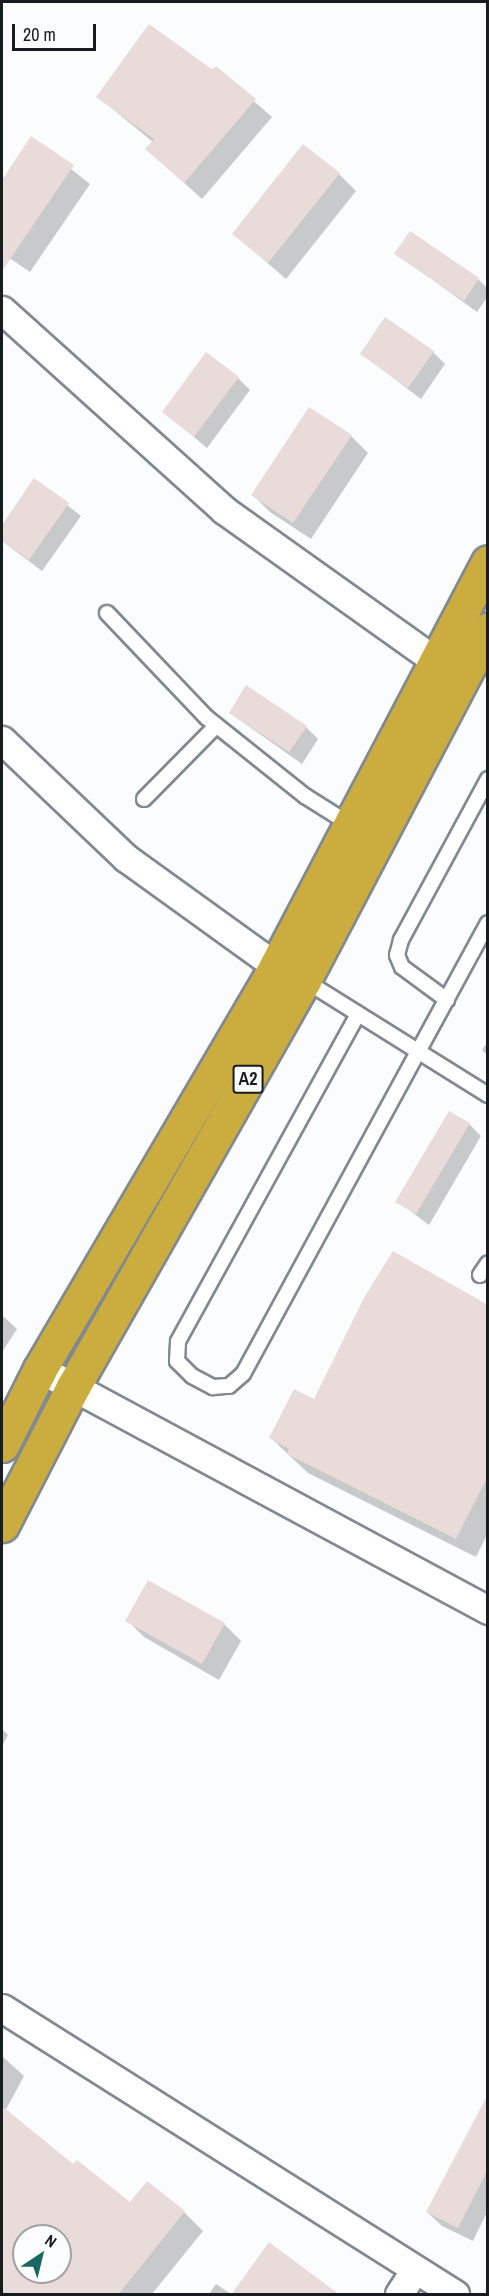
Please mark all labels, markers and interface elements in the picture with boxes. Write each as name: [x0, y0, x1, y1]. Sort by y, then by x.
scale bar: [15, 12, 99, 50]
text: 20 m: [23, 22, 56, 47]
road number: A2: [232, 1064, 264, 1094]
north arrow: [12, 2224, 72, 2284]
text: N: [41, 2229, 61, 2253]

